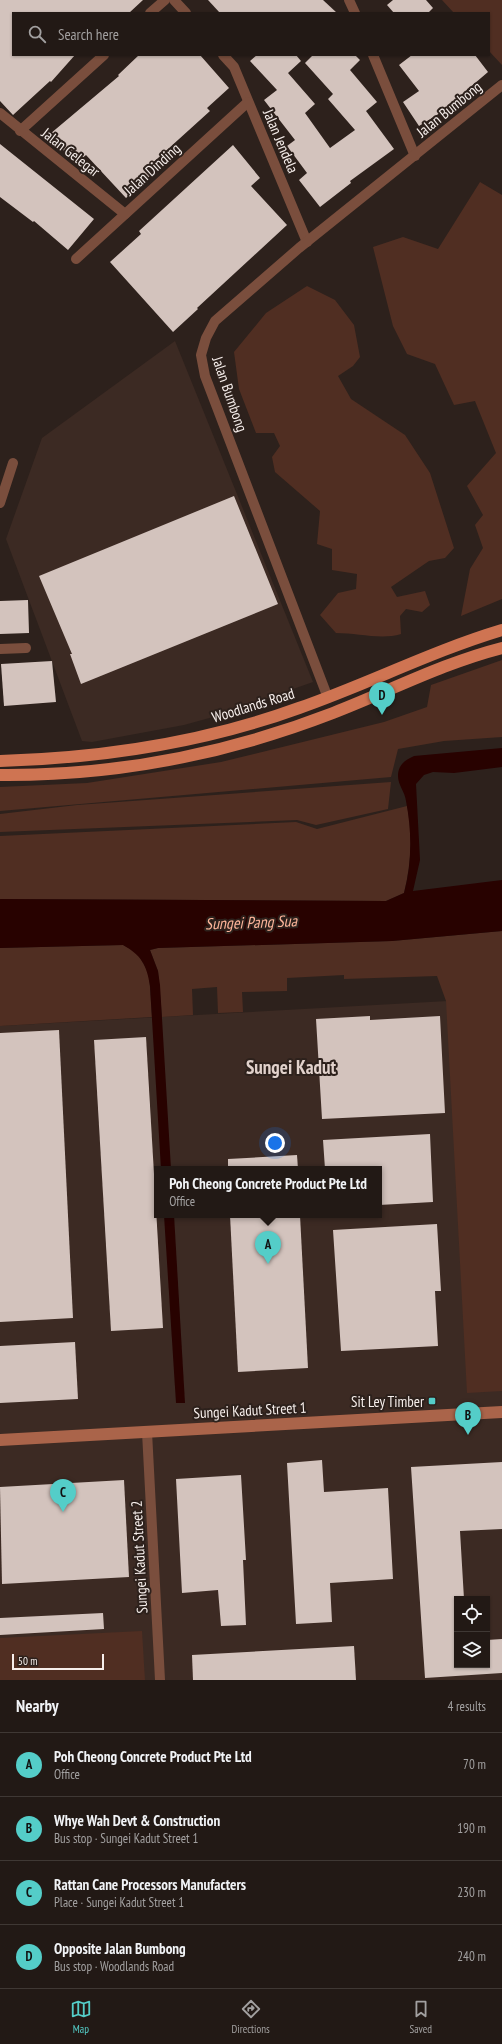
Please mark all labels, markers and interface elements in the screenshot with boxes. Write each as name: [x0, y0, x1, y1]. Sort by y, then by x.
search box: [12, 12, 490, 56]
icon: search: [26, 23, 48, 45]
text: Search here: [58, 25, 119, 44]
street label: Jalan Bumbong: [412, 77, 485, 142]
street label: Jalan Jendela: [259, 105, 303, 176]
street label: Jalan Gelegar: [37, 123, 105, 181]
street label: Jalan Dinding: [119, 139, 184, 200]
street label: Jalan Bumbong: [208, 353, 252, 434]
pin: D: [369, 682, 395, 715]
street label: Woodlands Road: [209, 683, 297, 727]
water label: Sungei Pang Sua: [205, 910, 299, 934]
district label: Sungei Kadut: [246, 1055, 336, 1079]
your location: [265, 1133, 285, 1153]
popup: [154, 1166, 382, 1218]
text: Poh Cheong Concrete Product Pte Ltd: [169, 1174, 367, 1193]
text: Office: [169, 1193, 195, 1210]
pin: A: [255, 1231, 281, 1264]
place label: Sit Ley Timber: [351, 1392, 425, 1411]
marker: Sit Ley Timber: [427, 1396, 437, 1406]
street label: Sungei Kadut Street 1: [193, 1398, 307, 1422]
pin: B: [455, 1402, 481, 1435]
pin: C: [50, 1479, 76, 1512]
street label: Sungei Kadut Street 2: [127, 1500, 151, 1614]
map controls: [454, 1596, 490, 1668]
button: locate: [454, 1596, 490, 1632]
button: layers: [454, 1632, 490, 1668]
scale bar: [12, 1652, 104, 1671]
text: 50 m: [18, 1654, 37, 1668]
text: Nearby: [16, 1695, 59, 1717]
text: 4 results: [447, 1698, 486, 1715]
text: Poh Cheong Concrete Product Pte Ltd: [54, 1747, 252, 1766]
text: A: [26, 1756, 32, 1773]
text: 70 m: [463, 1756, 486, 1773]
text: Office: [54, 1766, 80, 1783]
text: Whye Wah Devt & Construction: [54, 1811, 220, 1830]
text: B: [26, 1820, 32, 1837]
text: 190 m: [457, 1820, 486, 1837]
text: Bus stop · Sungei Kadut Street 1: [54, 1830, 198, 1847]
text: Rattan Cane Processors Manufacters: [54, 1875, 246, 1894]
text: C: [26, 1884, 32, 1901]
text: 230 m: [457, 1884, 486, 1901]
text: Place · Sungei Kadut Street 1: [54, 1894, 184, 1911]
text: Opposite Jalan Bumbong: [54, 1939, 186, 1958]
text: D: [26, 1948, 32, 1965]
text: 240 m: [457, 1948, 486, 1965]
text: Bus stop · Woodlands Road: [54, 1958, 174, 1975]
tab: Map: [70, 1998, 92, 2036]
tab: Directions: [232, 1998, 270, 2036]
tab: Saved: [409, 1998, 432, 2036]

